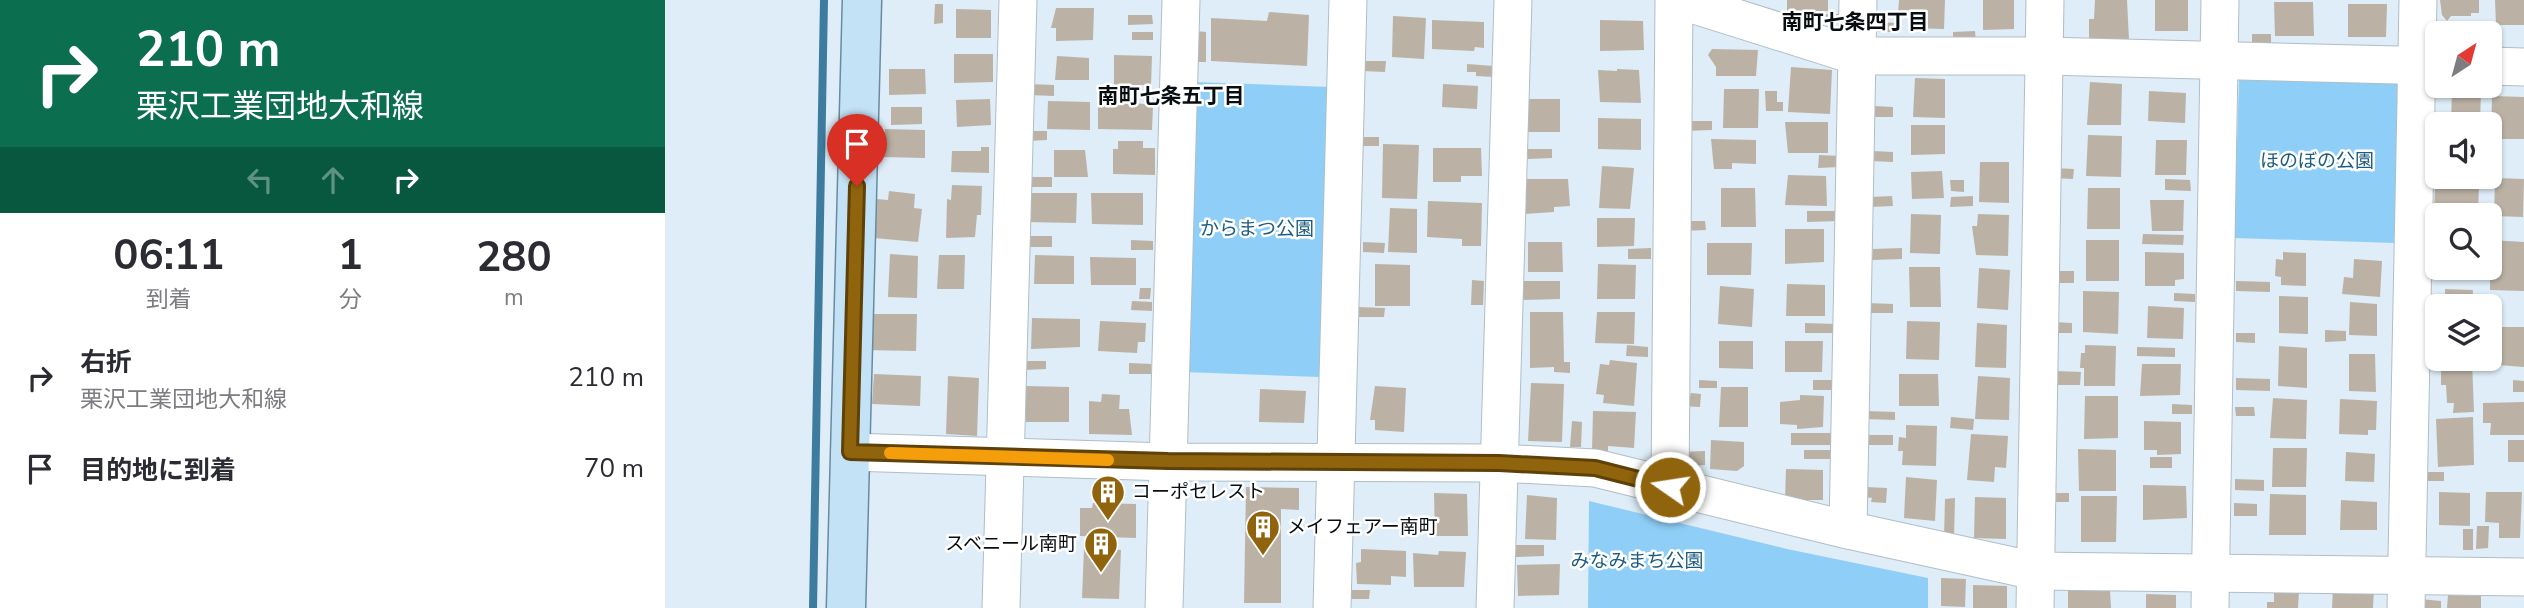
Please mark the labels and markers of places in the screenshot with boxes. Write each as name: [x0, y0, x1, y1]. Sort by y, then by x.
pin: [827, 114, 887, 186]
building icon: コーポセレスト: [1089, 473, 1127, 522]
place label: コーポセレスト: [1132, 479, 1265, 505]
building icon: メイフェアー南町: [1244, 508, 1282, 557]
place label: メイフェアー南町: [1287, 514, 1438, 540]
building icon: スベニール南町: [1082, 525, 1120, 574]
place label: スベニール南町: [945, 531, 1077, 557]

